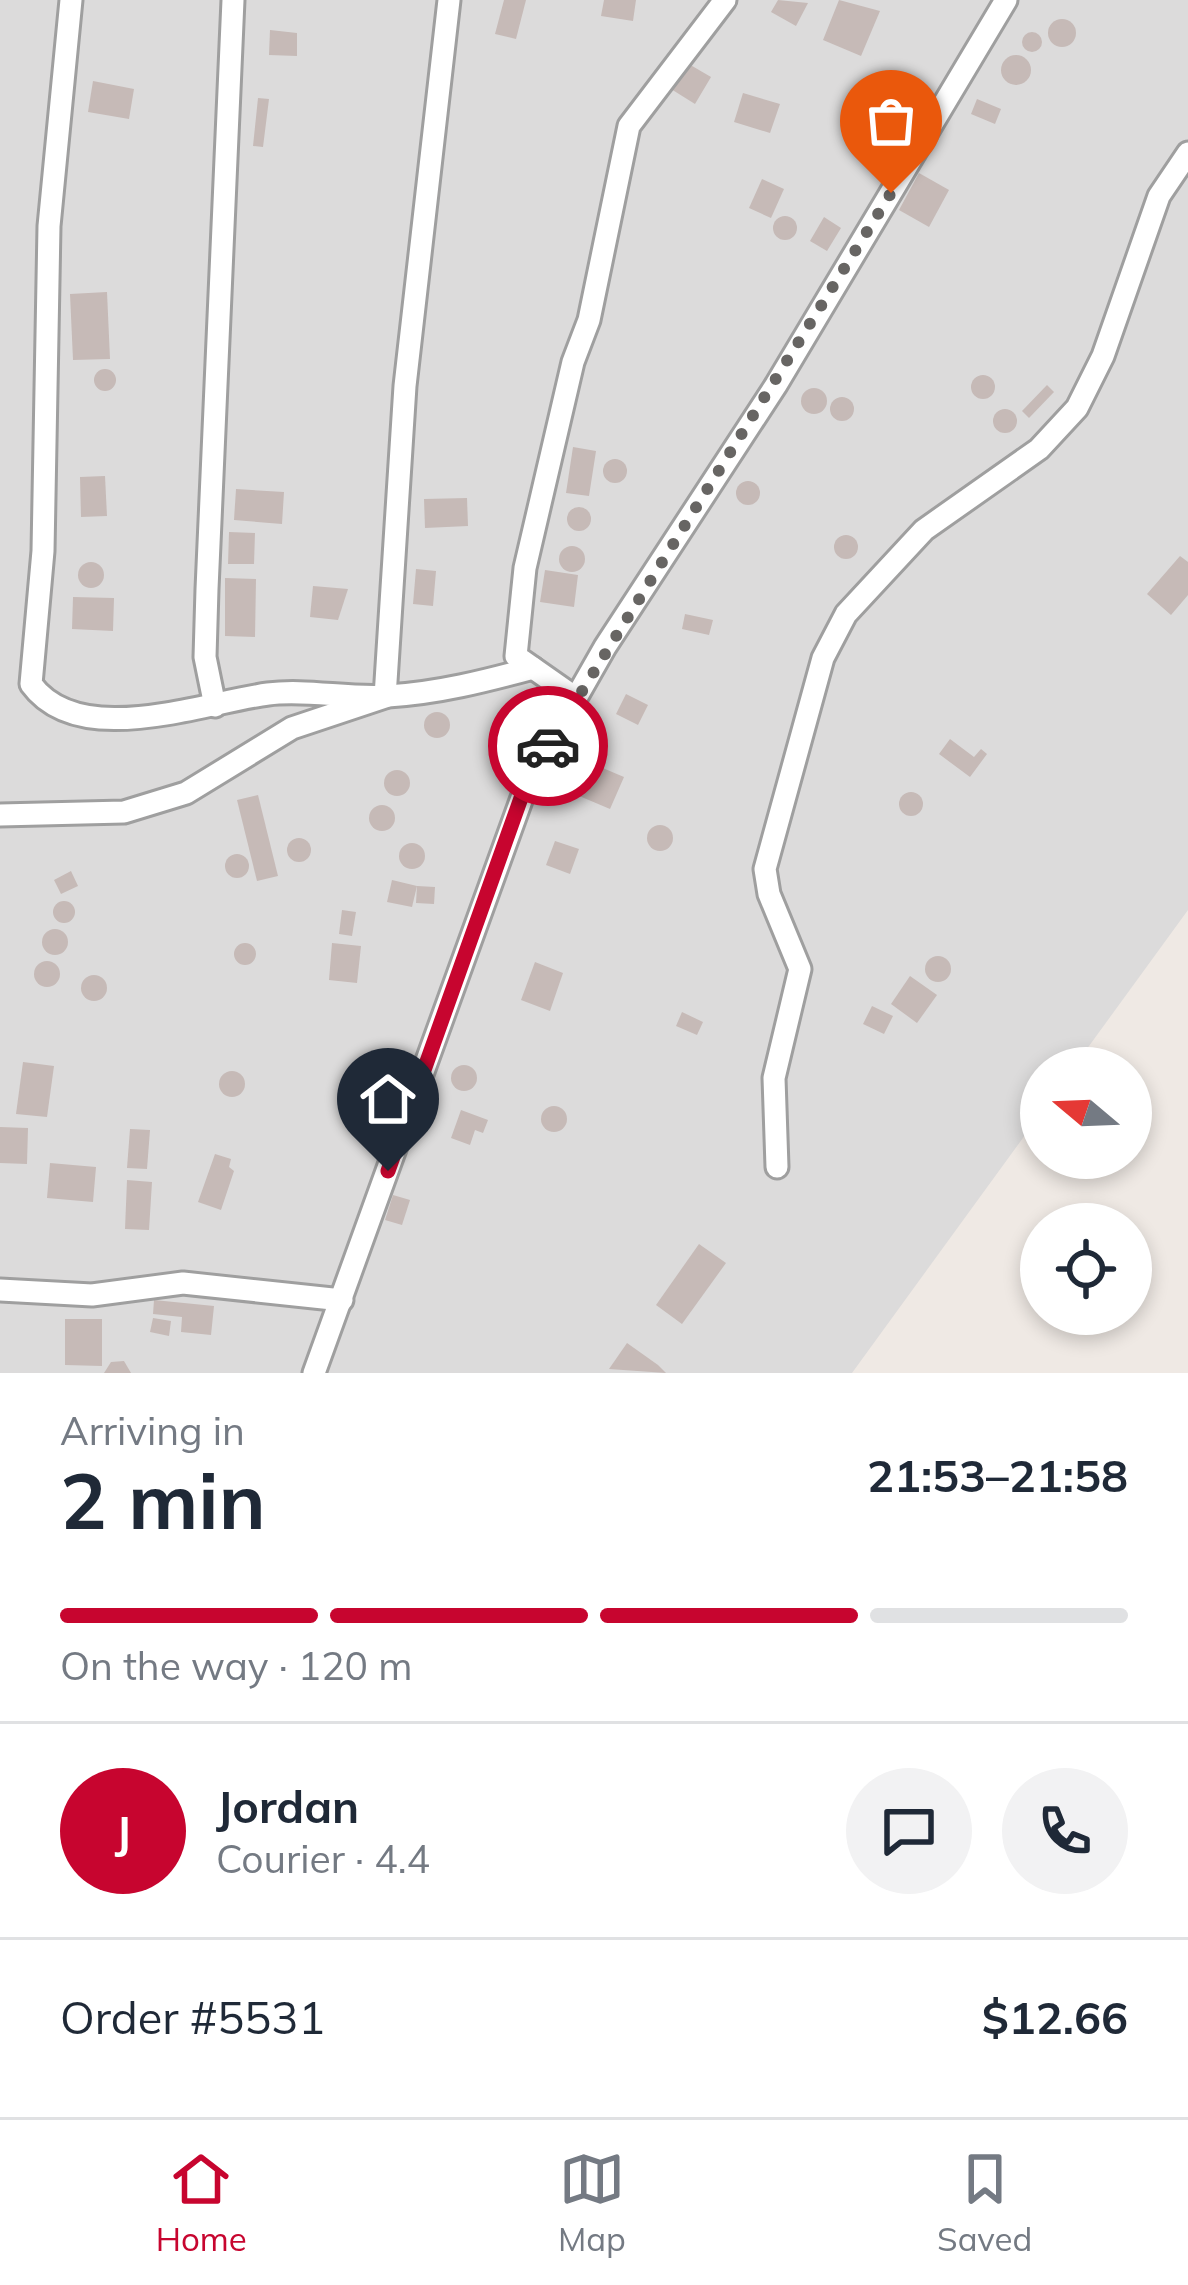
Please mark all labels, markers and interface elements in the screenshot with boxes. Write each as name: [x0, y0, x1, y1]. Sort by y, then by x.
pin: [840, 70, 942, 193]
icon: bag: [858, 88, 924, 154]
courier: [488, 686, 608, 806]
icon: car: [515, 713, 581, 779]
north arrow: [1020, 1047, 1152, 1179]
map controls: [1020, 1047, 1152, 1335]
pin: [337, 1048, 439, 1171]
icon: home: [355, 1066, 421, 1132]
button: locate: [1020, 1203, 1152, 1335]
text: Arriving in: [60, 1406, 245, 1455]
text: 21:53–21:58: [867, 1447, 1128, 1503]
text: 2 min: [60, 1451, 266, 1549]
text: On the way · 120 m: [60, 1641, 412, 1690]
button: chat: [846, 1768, 972, 1894]
button: phone: [1002, 1768, 1128, 1894]
text: Jordan: [216, 1778, 359, 1834]
text: J: [115, 1803, 131, 1859]
text: Courier · 4.4: [216, 1834, 430, 1883]
text: Order #5531: [60, 1989, 325, 2045]
text: $12.66: [982, 1989, 1128, 2045]
tab: Home: [156, 2146, 247, 2259]
tab: Map: [558, 2146, 626, 2259]
tab: Saved: [937, 2146, 1032, 2259]

